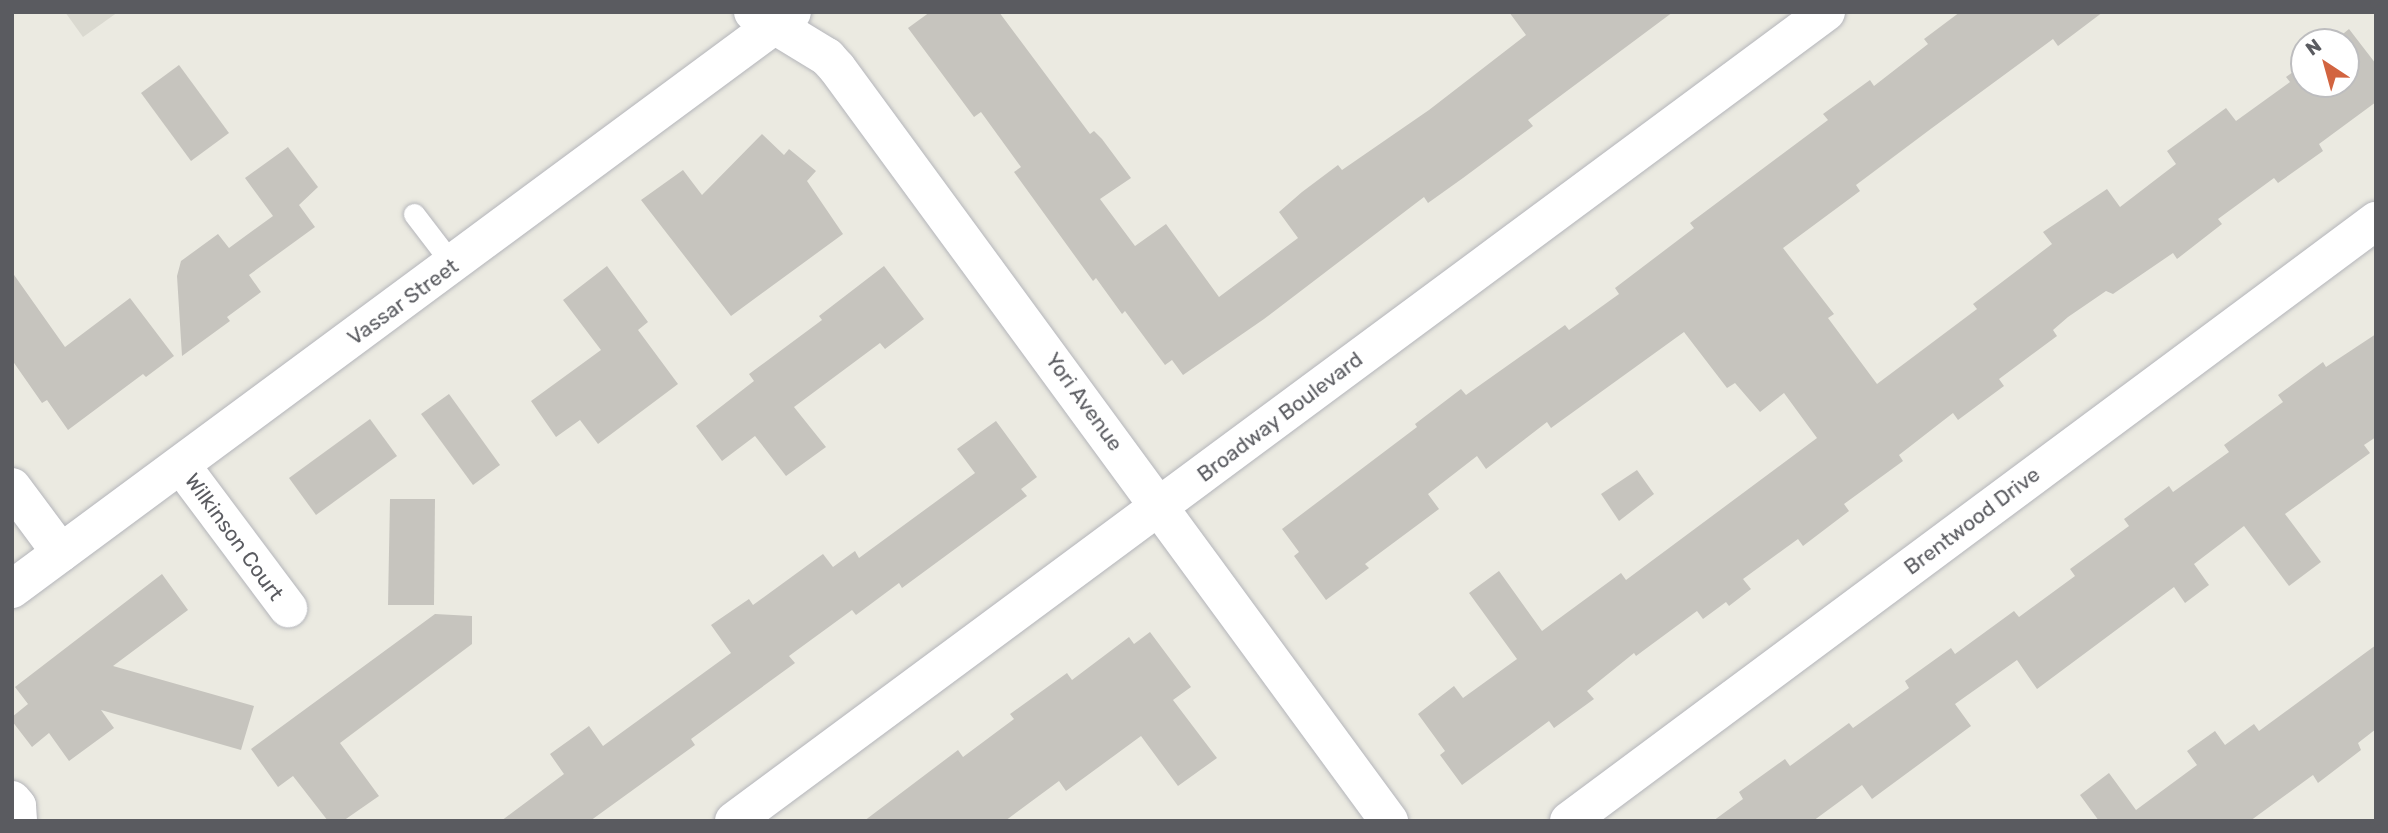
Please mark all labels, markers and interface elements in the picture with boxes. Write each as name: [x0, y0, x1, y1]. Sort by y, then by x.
north arrow: [2290, 28, 2360, 98]
text: N: [2301, 34, 2326, 61]
street label: Vassar Street: [343, 253, 463, 351]
street label: Broadway Boulevard: [1192, 347, 1368, 487]
street label: Yori Avenue: [1040, 348, 1128, 456]
street label: Brentwood Drive: [1899, 462, 2045, 580]
street label: Wilkinson Court: [179, 468, 289, 606]

